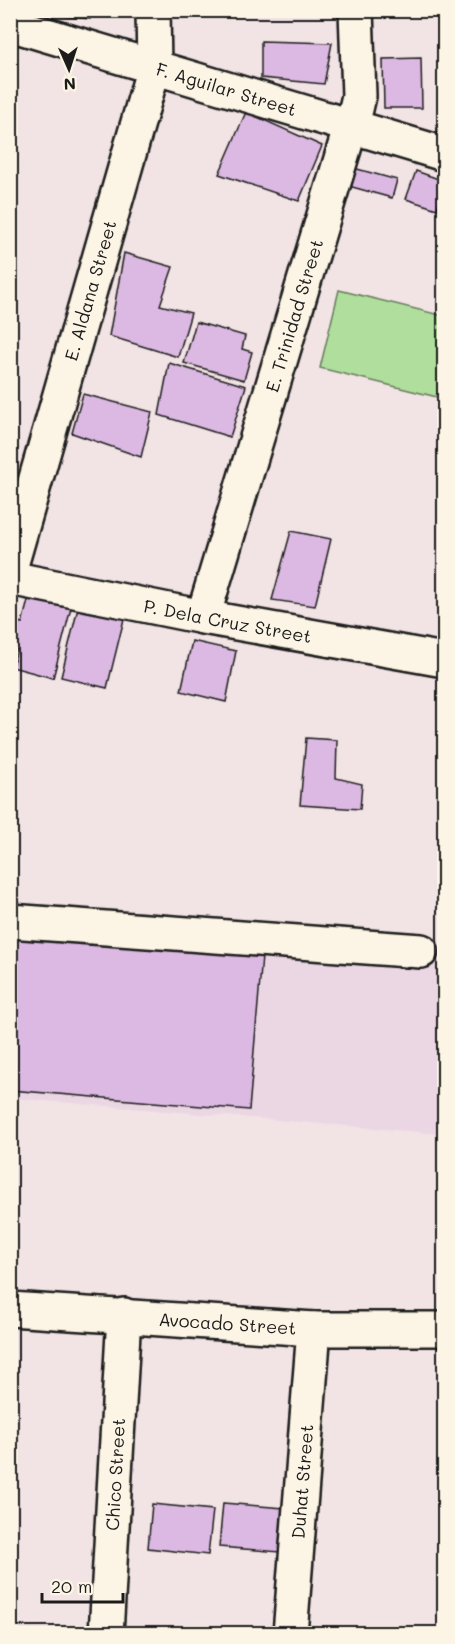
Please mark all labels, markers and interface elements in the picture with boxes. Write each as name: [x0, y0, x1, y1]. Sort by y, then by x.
north arrow: [39, 39, 99, 99]
street label: F. Aguilar Street: [153, 56, 300, 121]
text: N: [63, 74, 76, 95]
street label: E. Aldana Street: [58, 217, 122, 363]
street label: E. Trinidad Street: [259, 236, 328, 395]
street label: P. Dela Cruz Street: [142, 593, 314, 648]
street label: Avocado Street: [158, 1307, 297, 1340]
street label: Chico Street: [100, 1417, 130, 1531]
street label: Duhat Street: [286, 1423, 318, 1540]
scale bar: [42, 1566, 123, 1604]
text: 20 m: [51, 1574, 92, 1598]

